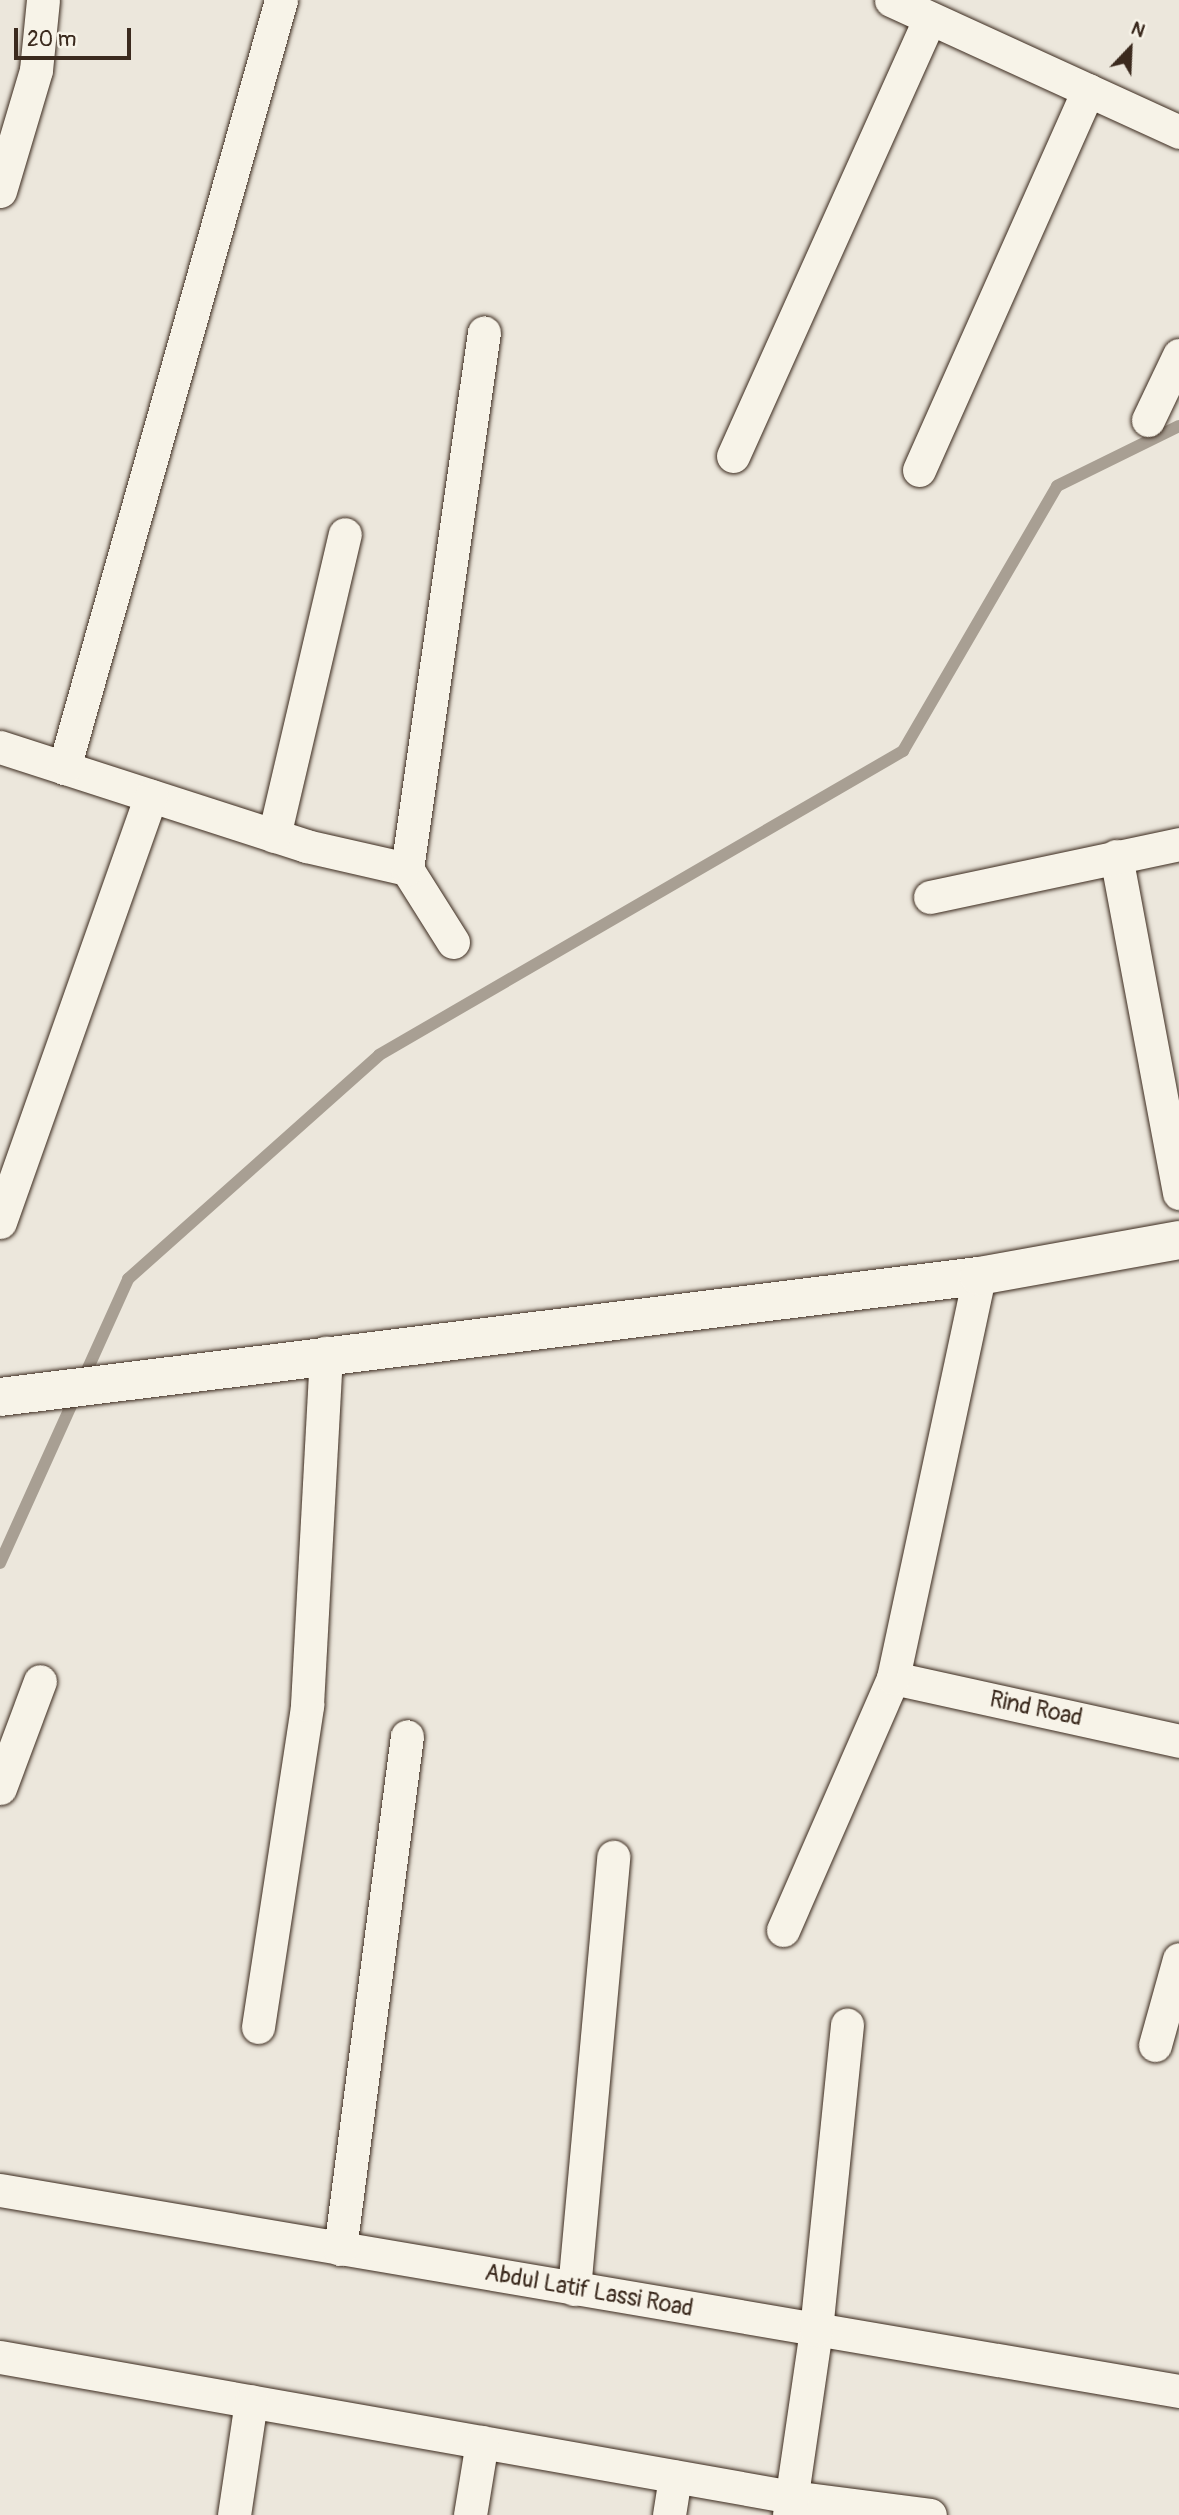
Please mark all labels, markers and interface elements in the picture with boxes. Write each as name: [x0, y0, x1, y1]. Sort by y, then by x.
scale bar: [18, 14, 135, 58]
north arrow: [1095, 14, 1165, 84]
text: N: [1128, 16, 1149, 43]
text: 20 m: [27, 26, 76, 53]
street label: Rind Road: [987, 1686, 1085, 1732]
street label: Abdul Latif Lassi Road: [483, 2259, 695, 2323]

